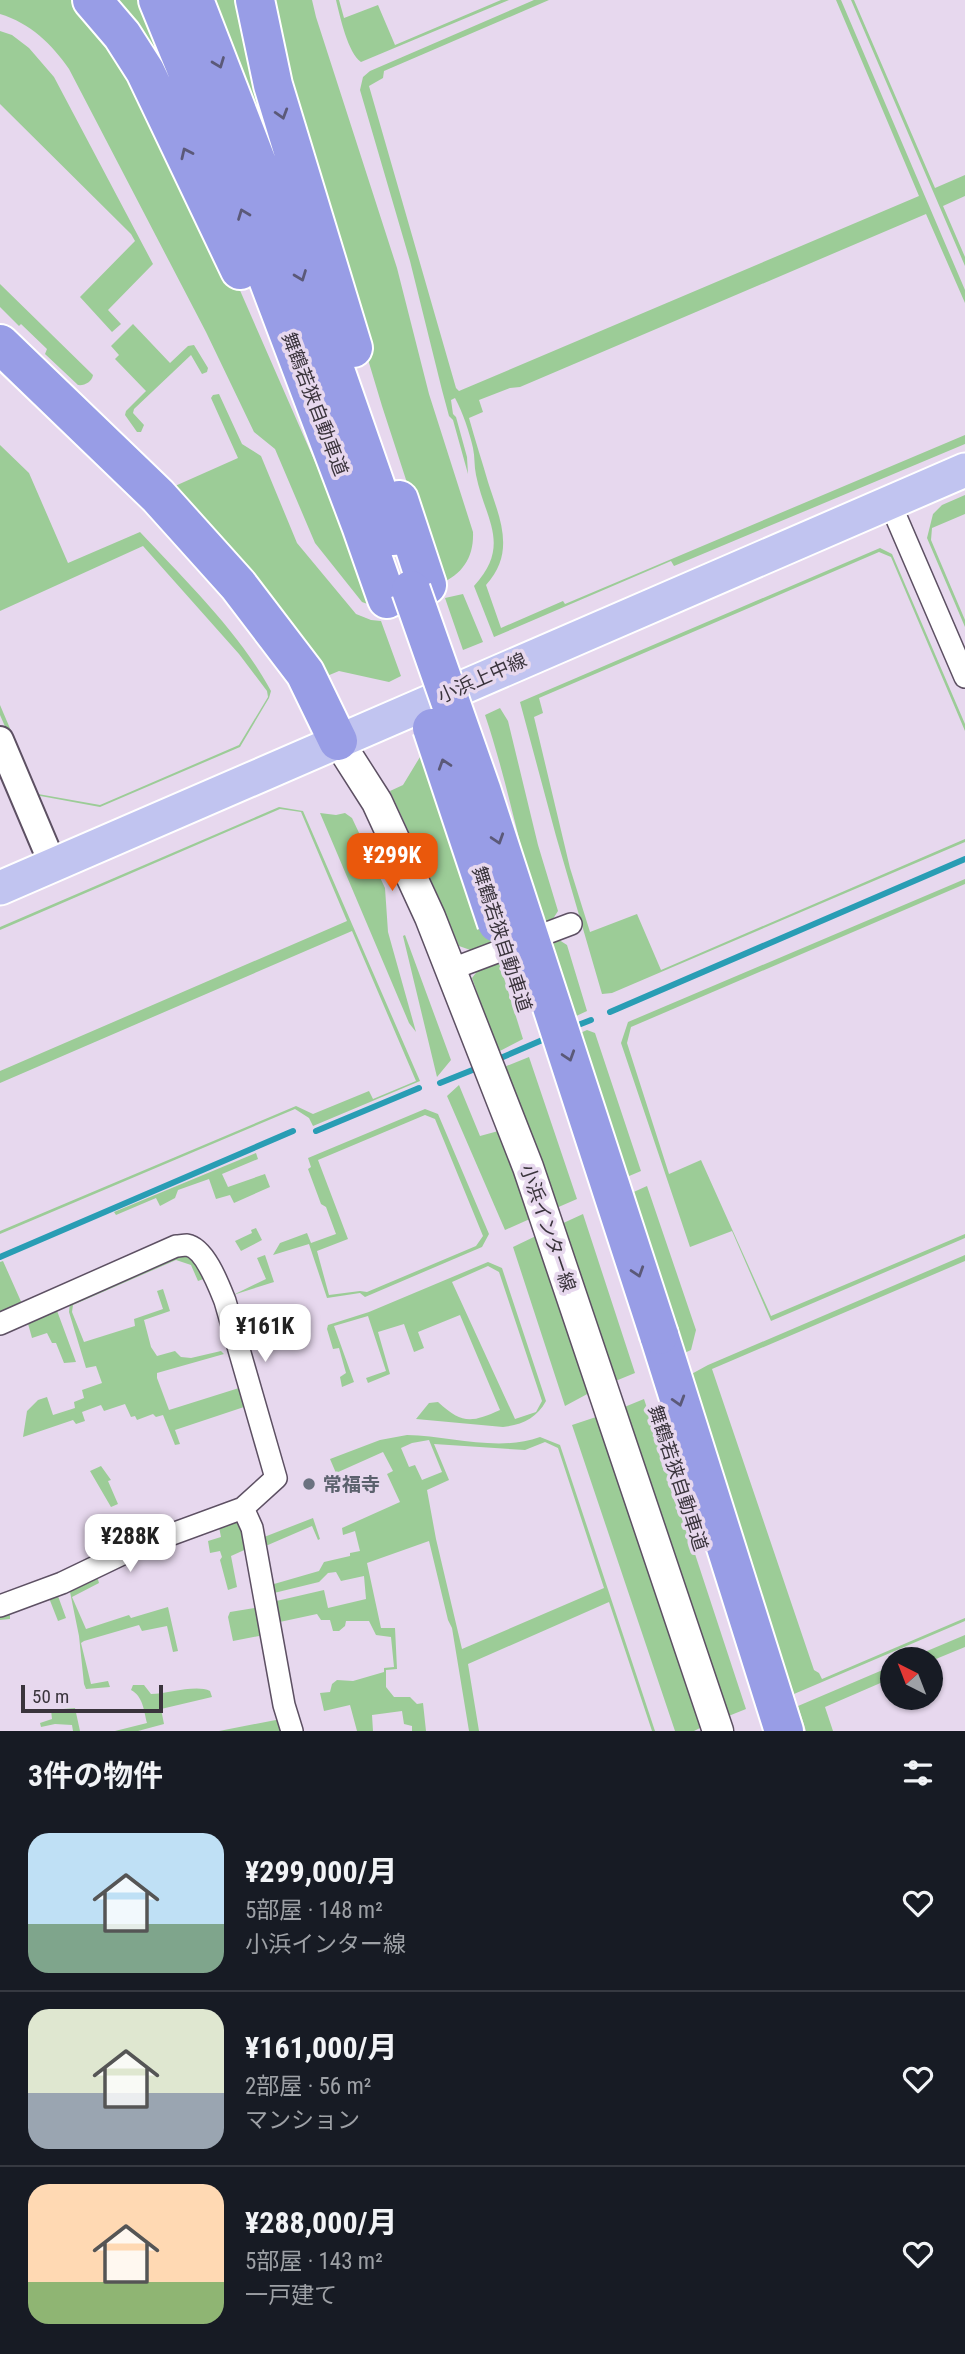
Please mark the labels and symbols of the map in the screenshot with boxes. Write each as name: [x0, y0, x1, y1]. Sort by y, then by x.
one-way arrow: [211, 57, 225, 69]
one-way arrow: [274, 107, 288, 120]
one-way arrow: [180, 148, 194, 160]
one-way arrow: [238, 208, 252, 220]
one-way arrow: [292, 269, 306, 281]
street label: 舞鶴若狭自動車道: [277, 329, 353, 479]
street label: 小浜上中線: [434, 648, 530, 708]
one-way arrow: [438, 759, 452, 771]
one-way arrow: [489, 833, 504, 845]
pin: ¥299K: [343, 834, 441, 893]
street label: 舞鶴若狭自動車道: [468, 863, 536, 1015]
one-way arrow: [560, 1049, 575, 1061]
street label: 小浜インター線: [515, 1161, 581, 1295]
one-way arrow: [630, 1266, 644, 1278]
pin: ¥161K: [216, 1304, 314, 1364]
one-way arrow: [671, 1394, 686, 1406]
street label: 舞鶴若狭自動車道: [644, 1402, 712, 1554]
place label: 常福寺: [323, 1473, 380, 1496]
marker: 常福寺: [301, 1476, 317, 1492]
pin: ¥288K: [81, 1514, 179, 1574]
north arrow: [880, 1647, 943, 1710]
scale bar: [21, 1682, 163, 1714]

